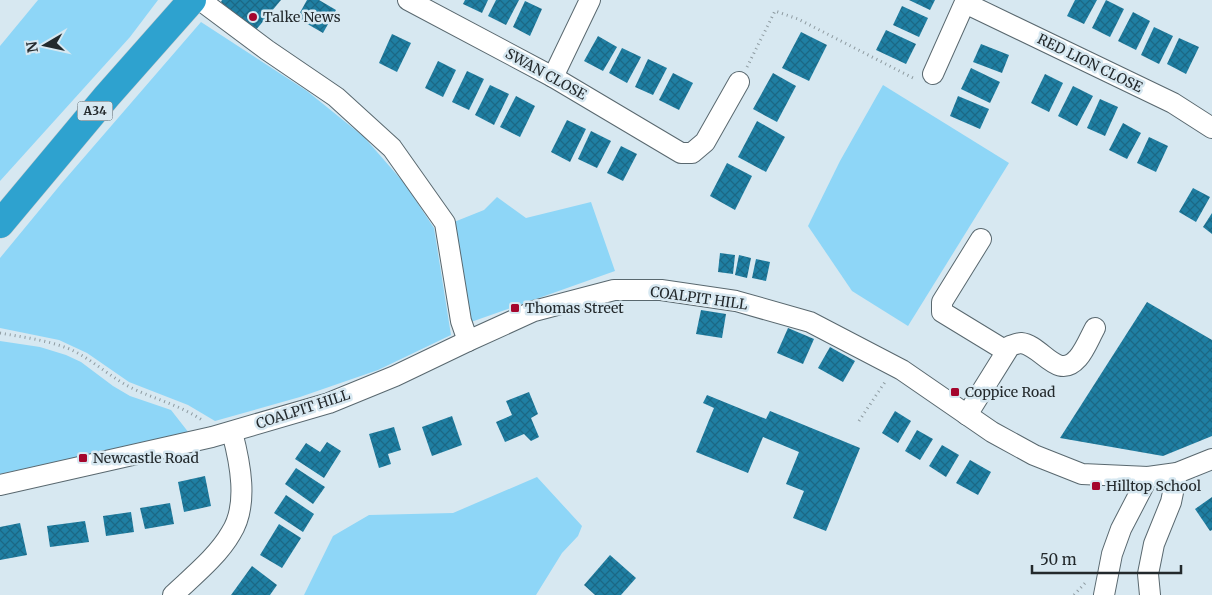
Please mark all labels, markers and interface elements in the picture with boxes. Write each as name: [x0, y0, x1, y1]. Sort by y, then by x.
place label: Talke News: [263, 8, 341, 26]
marker: Talke News: [247, 11, 259, 23]
north arrow: [20, 20, 70, 70]
street label: RED LION CLOSE: [1034, 30, 1146, 96]
text: N: [22, 40, 42, 54]
street label: SWAN CLOSE: [502, 44, 590, 104]
road number: A34: [78, 102, 112, 120]
street label: COALPIT HILL: [649, 282, 749, 314]
place label: Thomas Street: [525, 299, 624, 317]
marker: Thomas Street: [509, 302, 521, 314]
place label: Coppice Road: [965, 383, 1056, 401]
street label: COALPIT HILL: [254, 385, 353, 433]
marker: Coppice Road: [949, 386, 961, 398]
place label: Newcastle Road: [93, 449, 199, 467]
marker: Newcastle Road: [77, 452, 89, 464]
place label: Hilltop School: [1106, 477, 1202, 495]
marker: Hilltop School: [1090, 480, 1102, 492]
scale bar: [1032, 542, 1181, 574]
text: 50 m: [1040, 550, 1077, 569]

